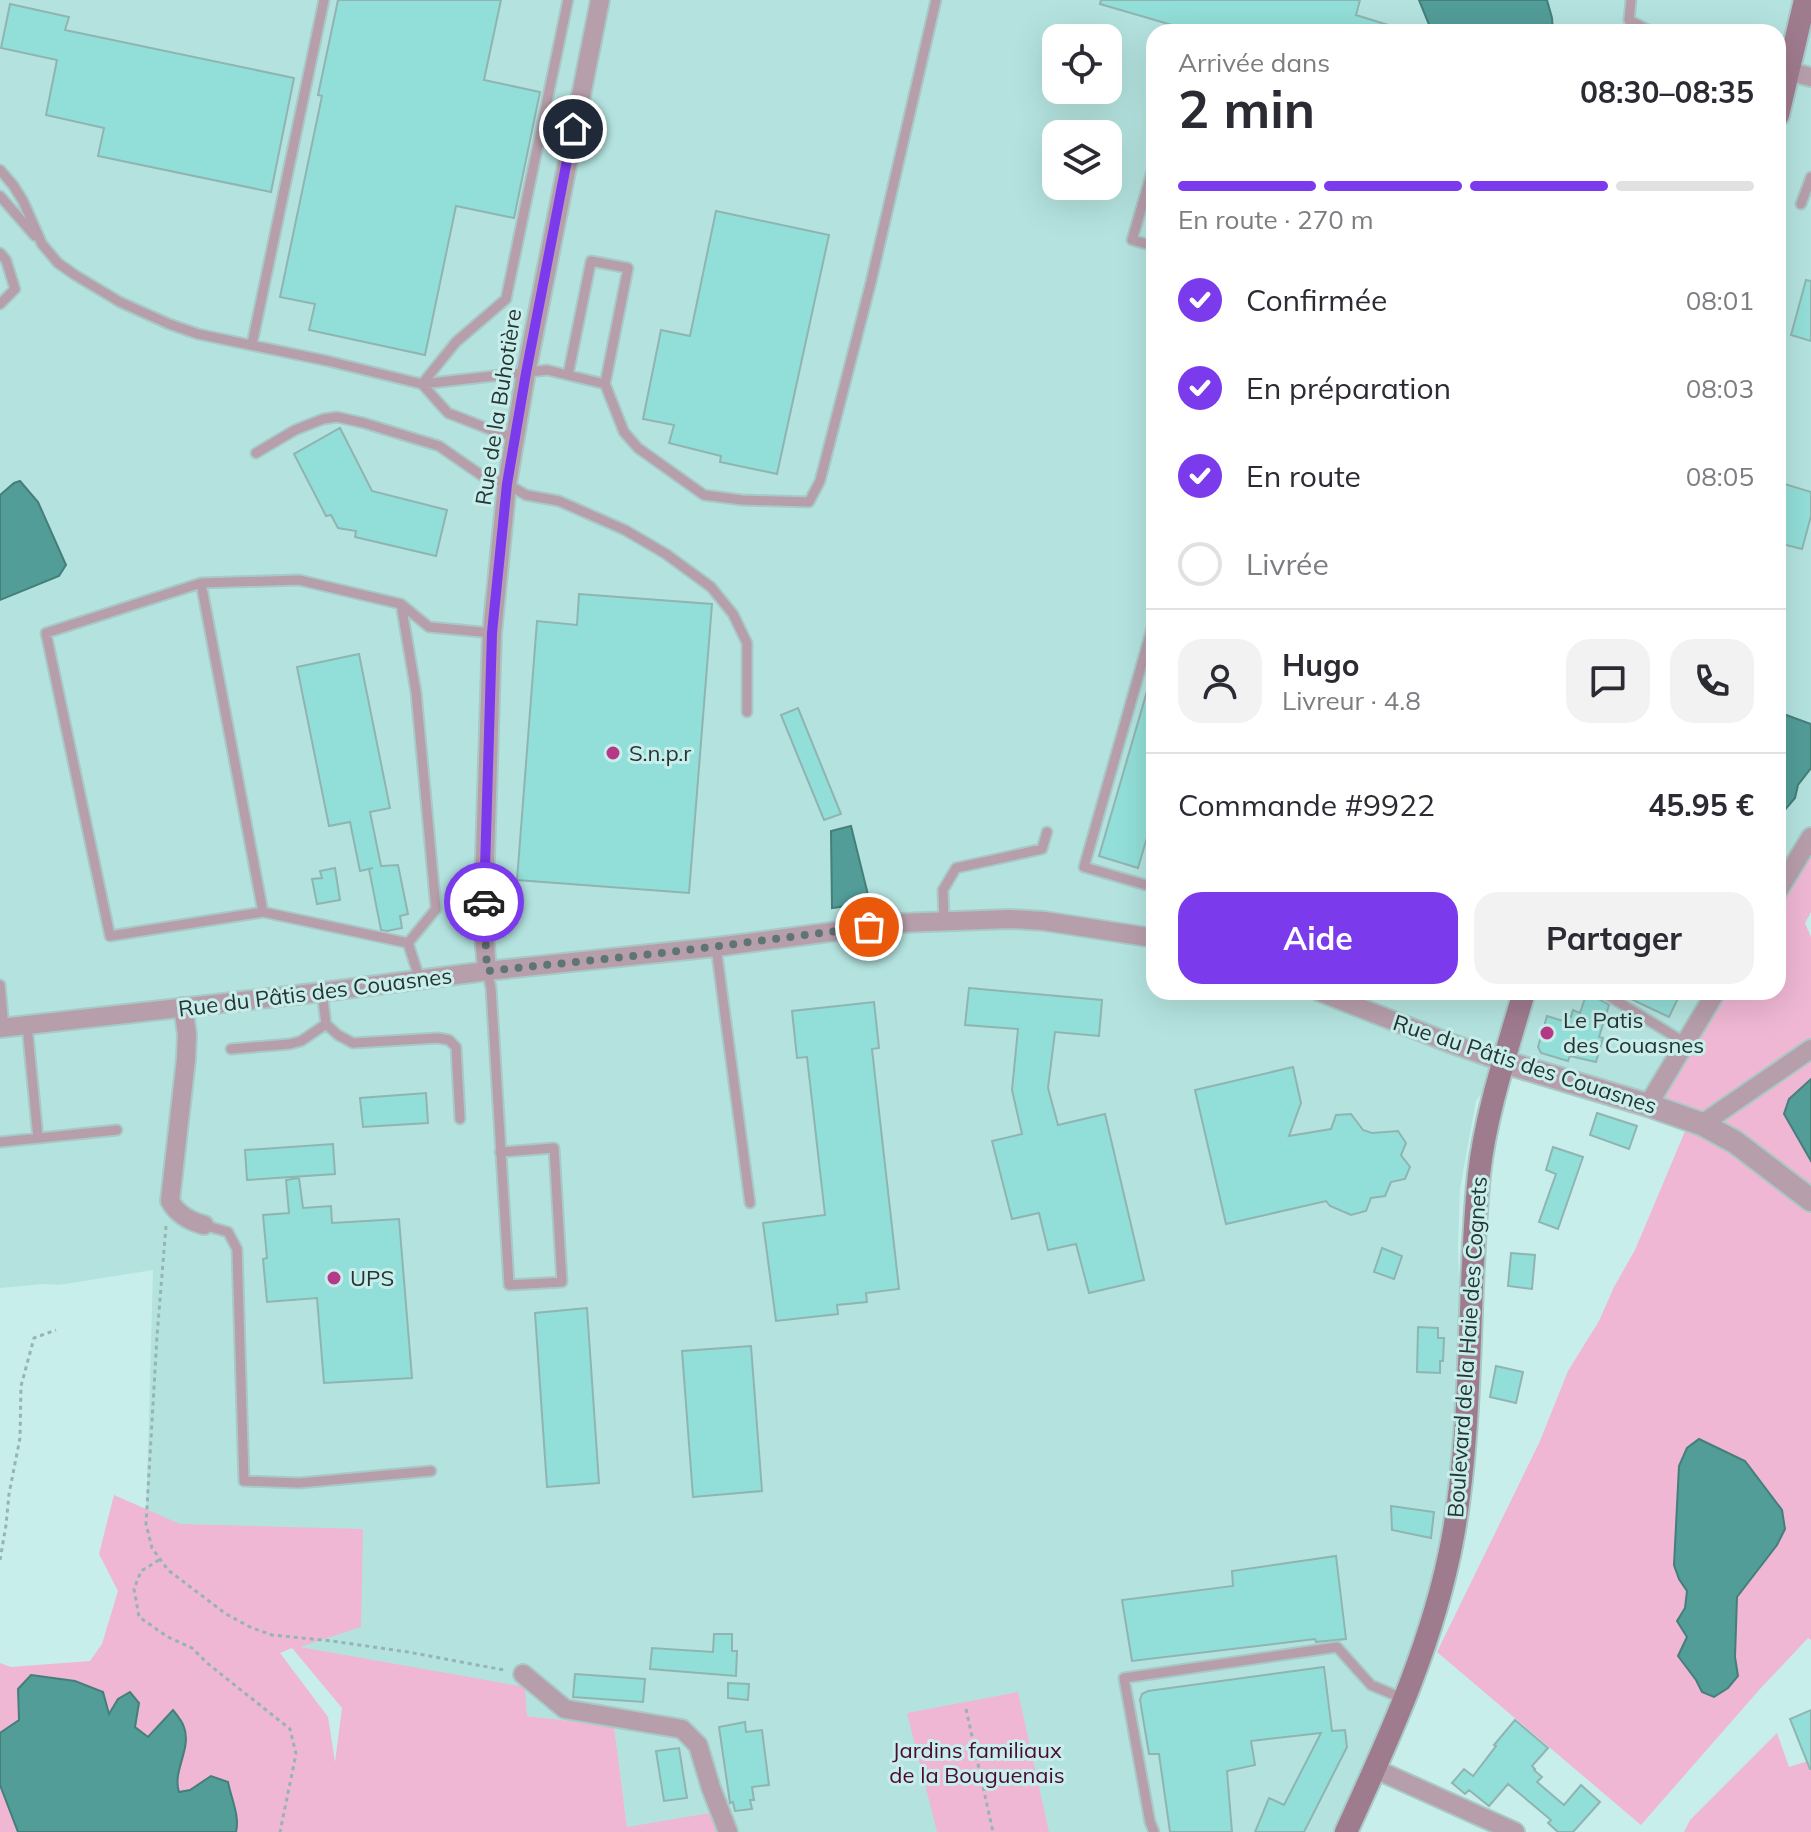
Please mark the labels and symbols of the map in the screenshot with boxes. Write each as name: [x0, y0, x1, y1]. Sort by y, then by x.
pin: [539, 95, 607, 163]
street label: Rue de la Buhotière: [469, 307, 527, 507]
place label: S.n.p.r: [629, 739, 691, 767]
marker: S.n.p.r: [604, 744, 622, 762]
courier: [444, 862, 524, 942]
pin: [835, 893, 903, 961]
street label: Rue du Pâtis des Couasnes: [177, 961, 453, 1023]
place label: Le Patis des Couasnes: [1563, 1006, 1704, 1059]
street label: Rue du Pâtis des Couasnes: [1390, 1008, 1660, 1120]
marker: Le Patis des Couasnes: [1538, 1024, 1556, 1042]
street label: Boulevard de la Haie des Cognets: [1441, 1175, 1493, 1519]
place label: UPS: [350, 1264, 394, 1292]
marker: UPS: [325, 1269, 343, 1287]
park label: Jardins familiaux de la Bouguenais: [889, 1736, 1065, 1789]

